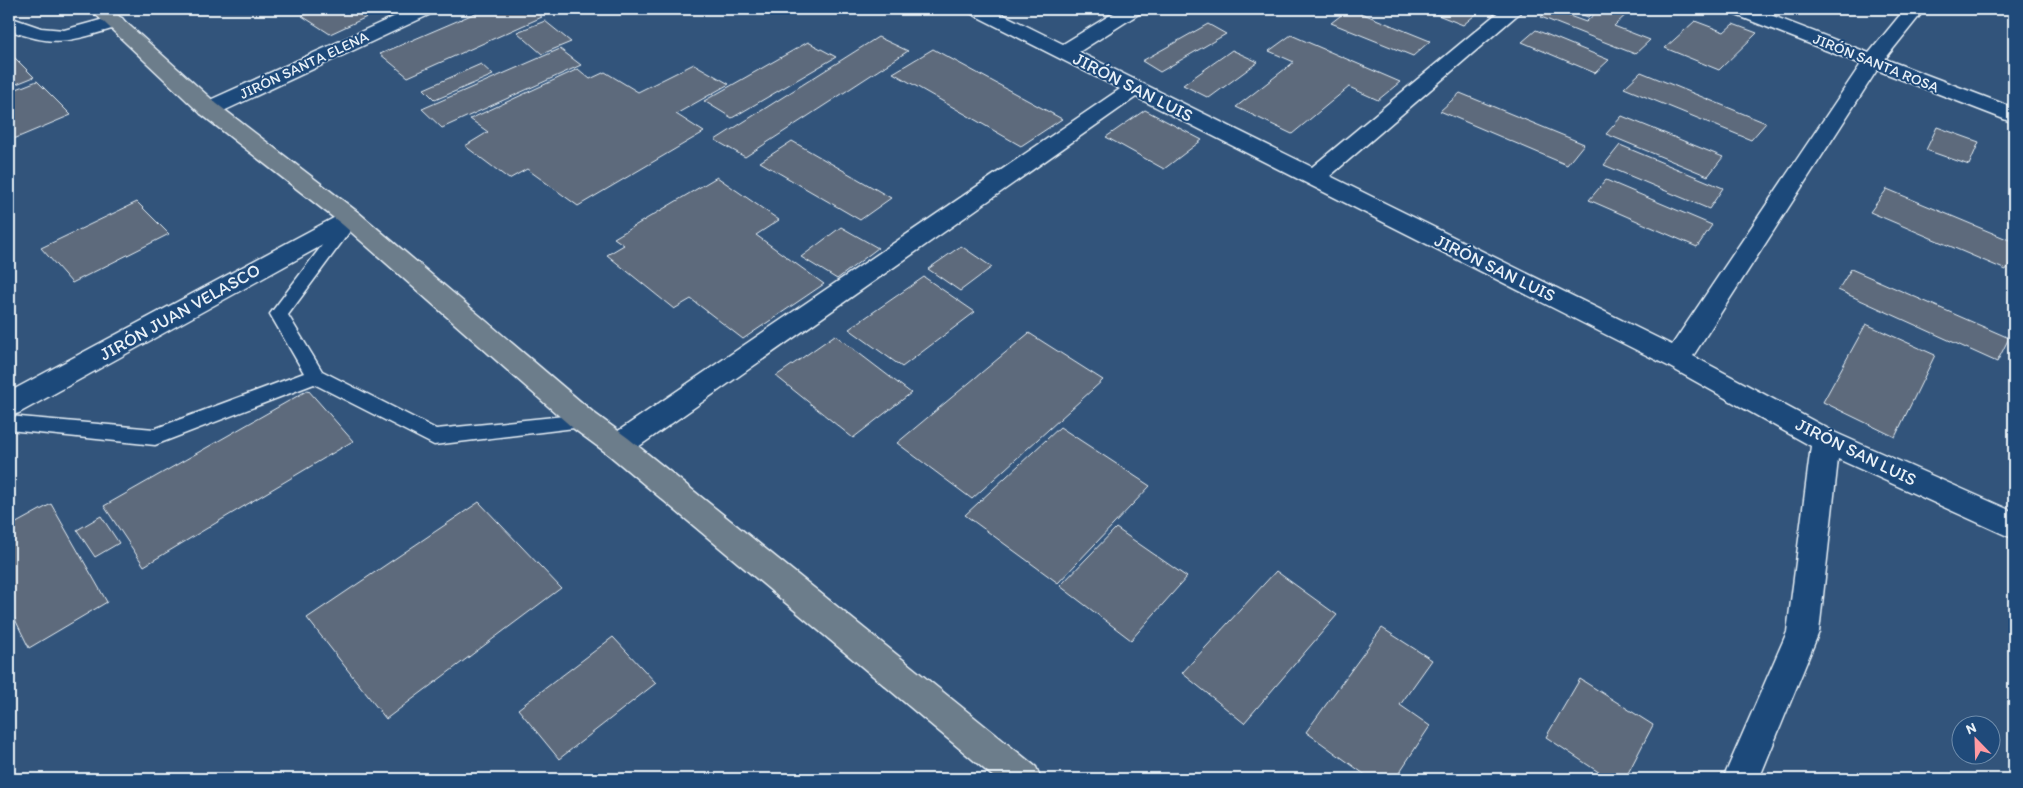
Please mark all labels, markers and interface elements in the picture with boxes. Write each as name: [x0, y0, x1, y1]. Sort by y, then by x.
street label: JIRÓN SANTA ELENA: [237, 27, 372, 103]
street label: JIRÓN SANTA ROSA: [1810, 30, 1942, 97]
street label: JIRÓN SAN LUIS: [1069, 47, 1197, 127]
street label: JIRÓN SAN LUIS: [1431, 229, 1559, 307]
street label: JIRÓN JUAN VELASCO: [96, 259, 264, 365]
street label: JIRÓN SAN LUIS: [1792, 413, 1920, 491]
north arrow: [1950, 716, 2000, 766]
text: N: [1963, 719, 1979, 738]

